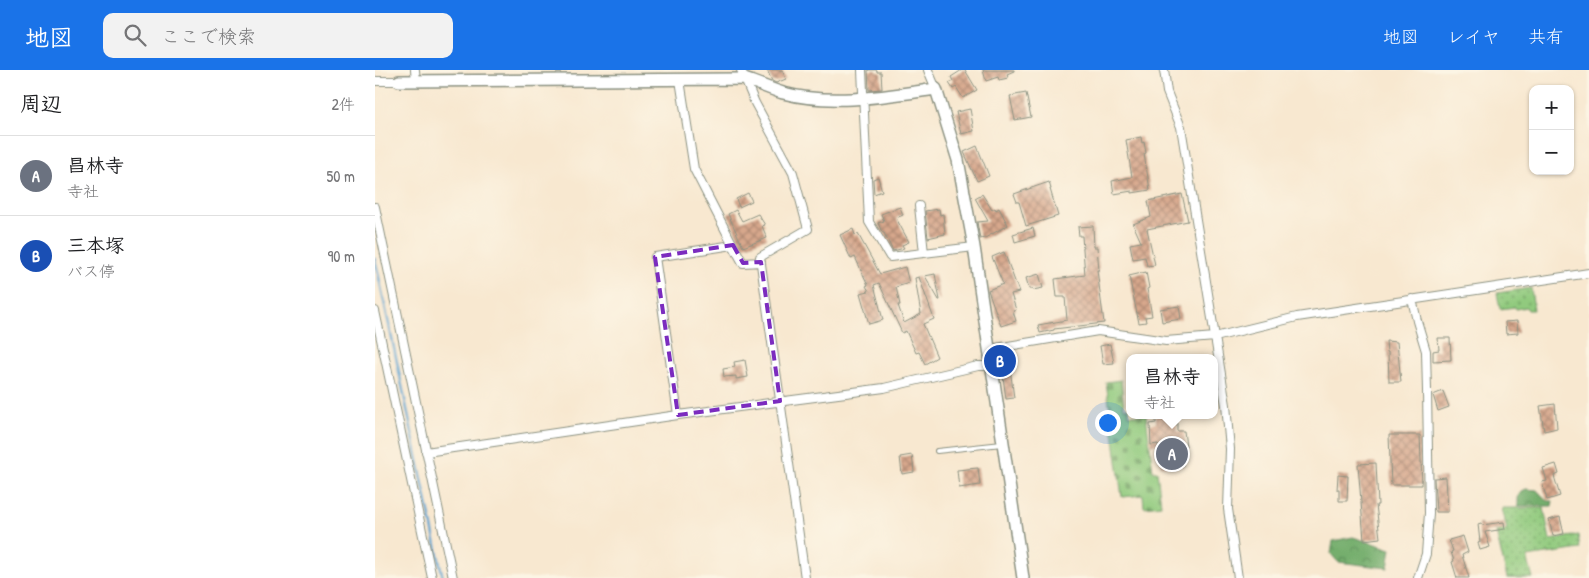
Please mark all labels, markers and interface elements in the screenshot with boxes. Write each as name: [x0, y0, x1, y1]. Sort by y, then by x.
search box: [103, 13, 453, 58]
text: 地図: [25, 21, 73, 53]
icon: search: [121, 21, 149, 49]
text: ここで検索: [161, 23, 256, 49]
text: 地図: [1383, 24, 1419, 49]
text: レイヤ: [1447, 24, 1500, 49]
text: 共有: [1528, 24, 1564, 49]
map controls: [1529, 85, 1574, 175]
button: +: [1529, 85, 1574, 130]
text: 周辺: [20, 89, 62, 118]
text: 2件: [332, 93, 355, 115]
button: −: [1529, 130, 1574, 175]
text: 昌林寺: [67, 152, 124, 178]
text: A: [32, 165, 40, 187]
text: 50 m: [327, 165, 355, 187]
text: 寺社: [67, 180, 99, 202]
text: 三本塚: [67, 232, 124, 258]
text: B: [32, 245, 40, 267]
text: 90 m: [327, 245, 355, 267]
text: バス停: [67, 260, 115, 282]
pin: B: [984, 342, 1016, 380]
popup: [1126, 354, 1218, 419]
text: 昌林寺: [1143, 363, 1201, 389]
text: 寺社: [1143, 391, 1176, 413]
your location: [1095, 410, 1121, 436]
pin: A: [1156, 435, 1188, 473]

